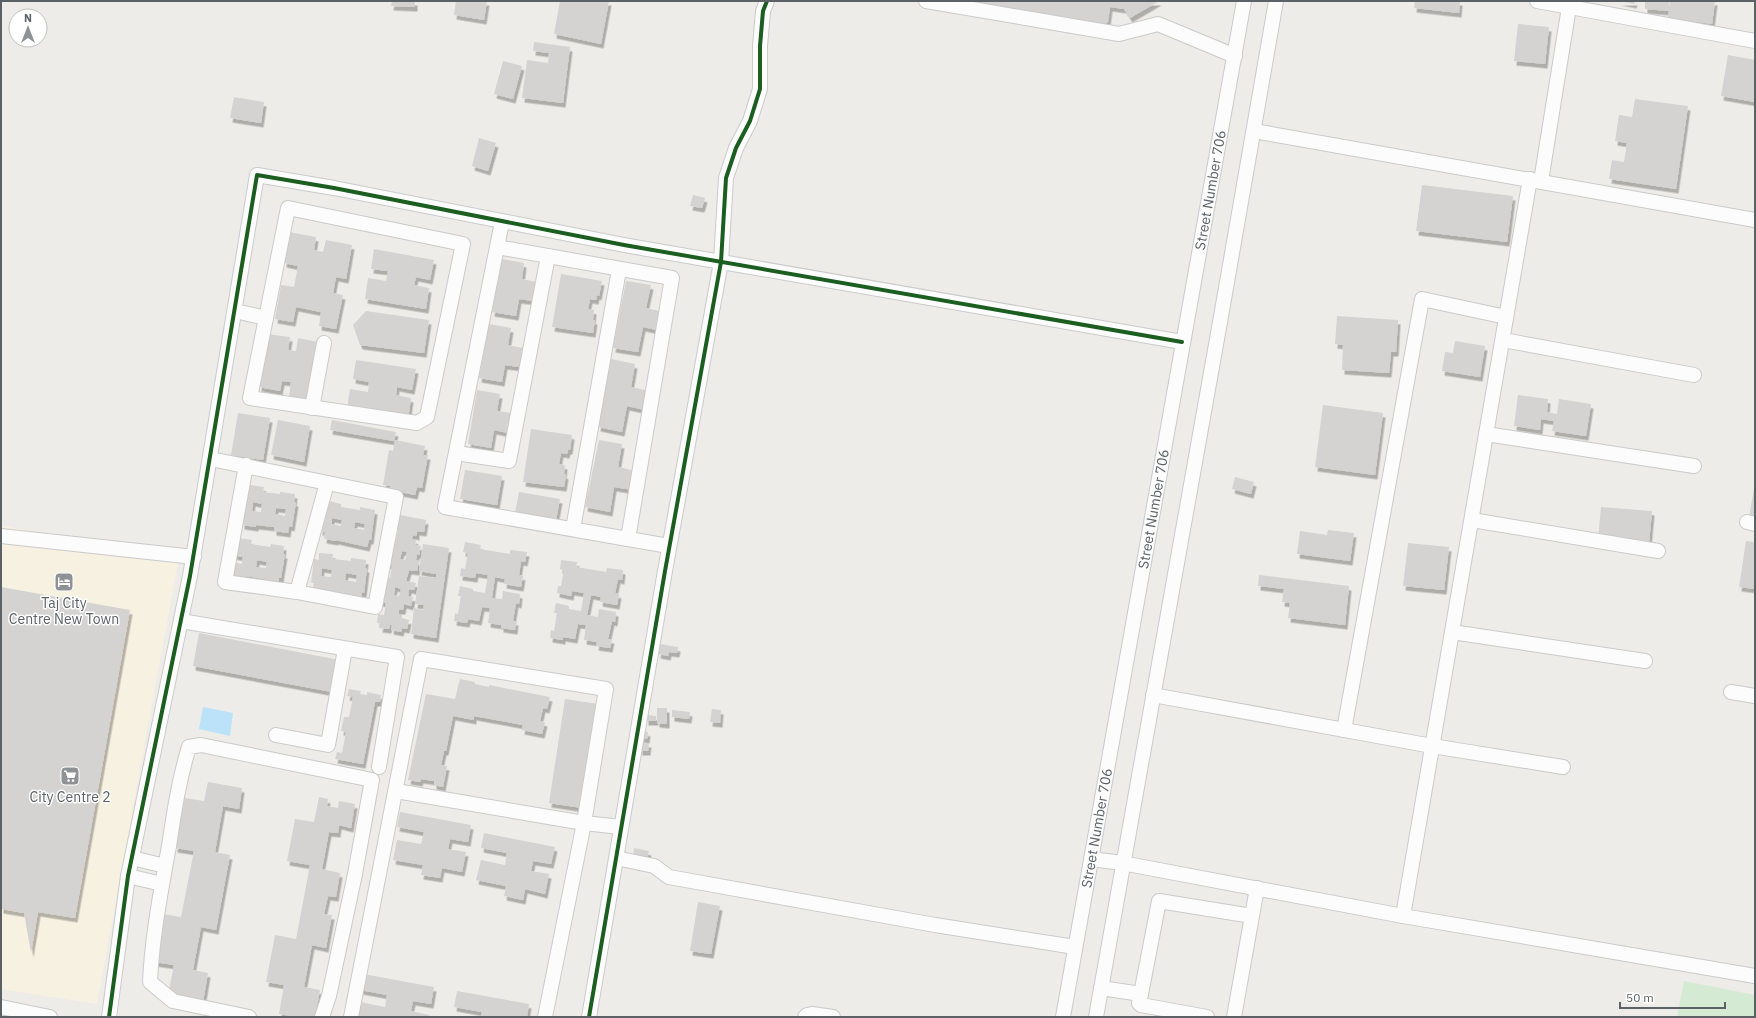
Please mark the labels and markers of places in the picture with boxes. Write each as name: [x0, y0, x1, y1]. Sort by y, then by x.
hotel icon: Taj City Centre New Town: [53, 571, 75, 593]
place label: Taj City Centre New Town: [9, 594, 119, 628]
supermarket icon: City Centre 2: [59, 765, 81, 787]
place label: City Centre 2: [29, 788, 111, 806]

